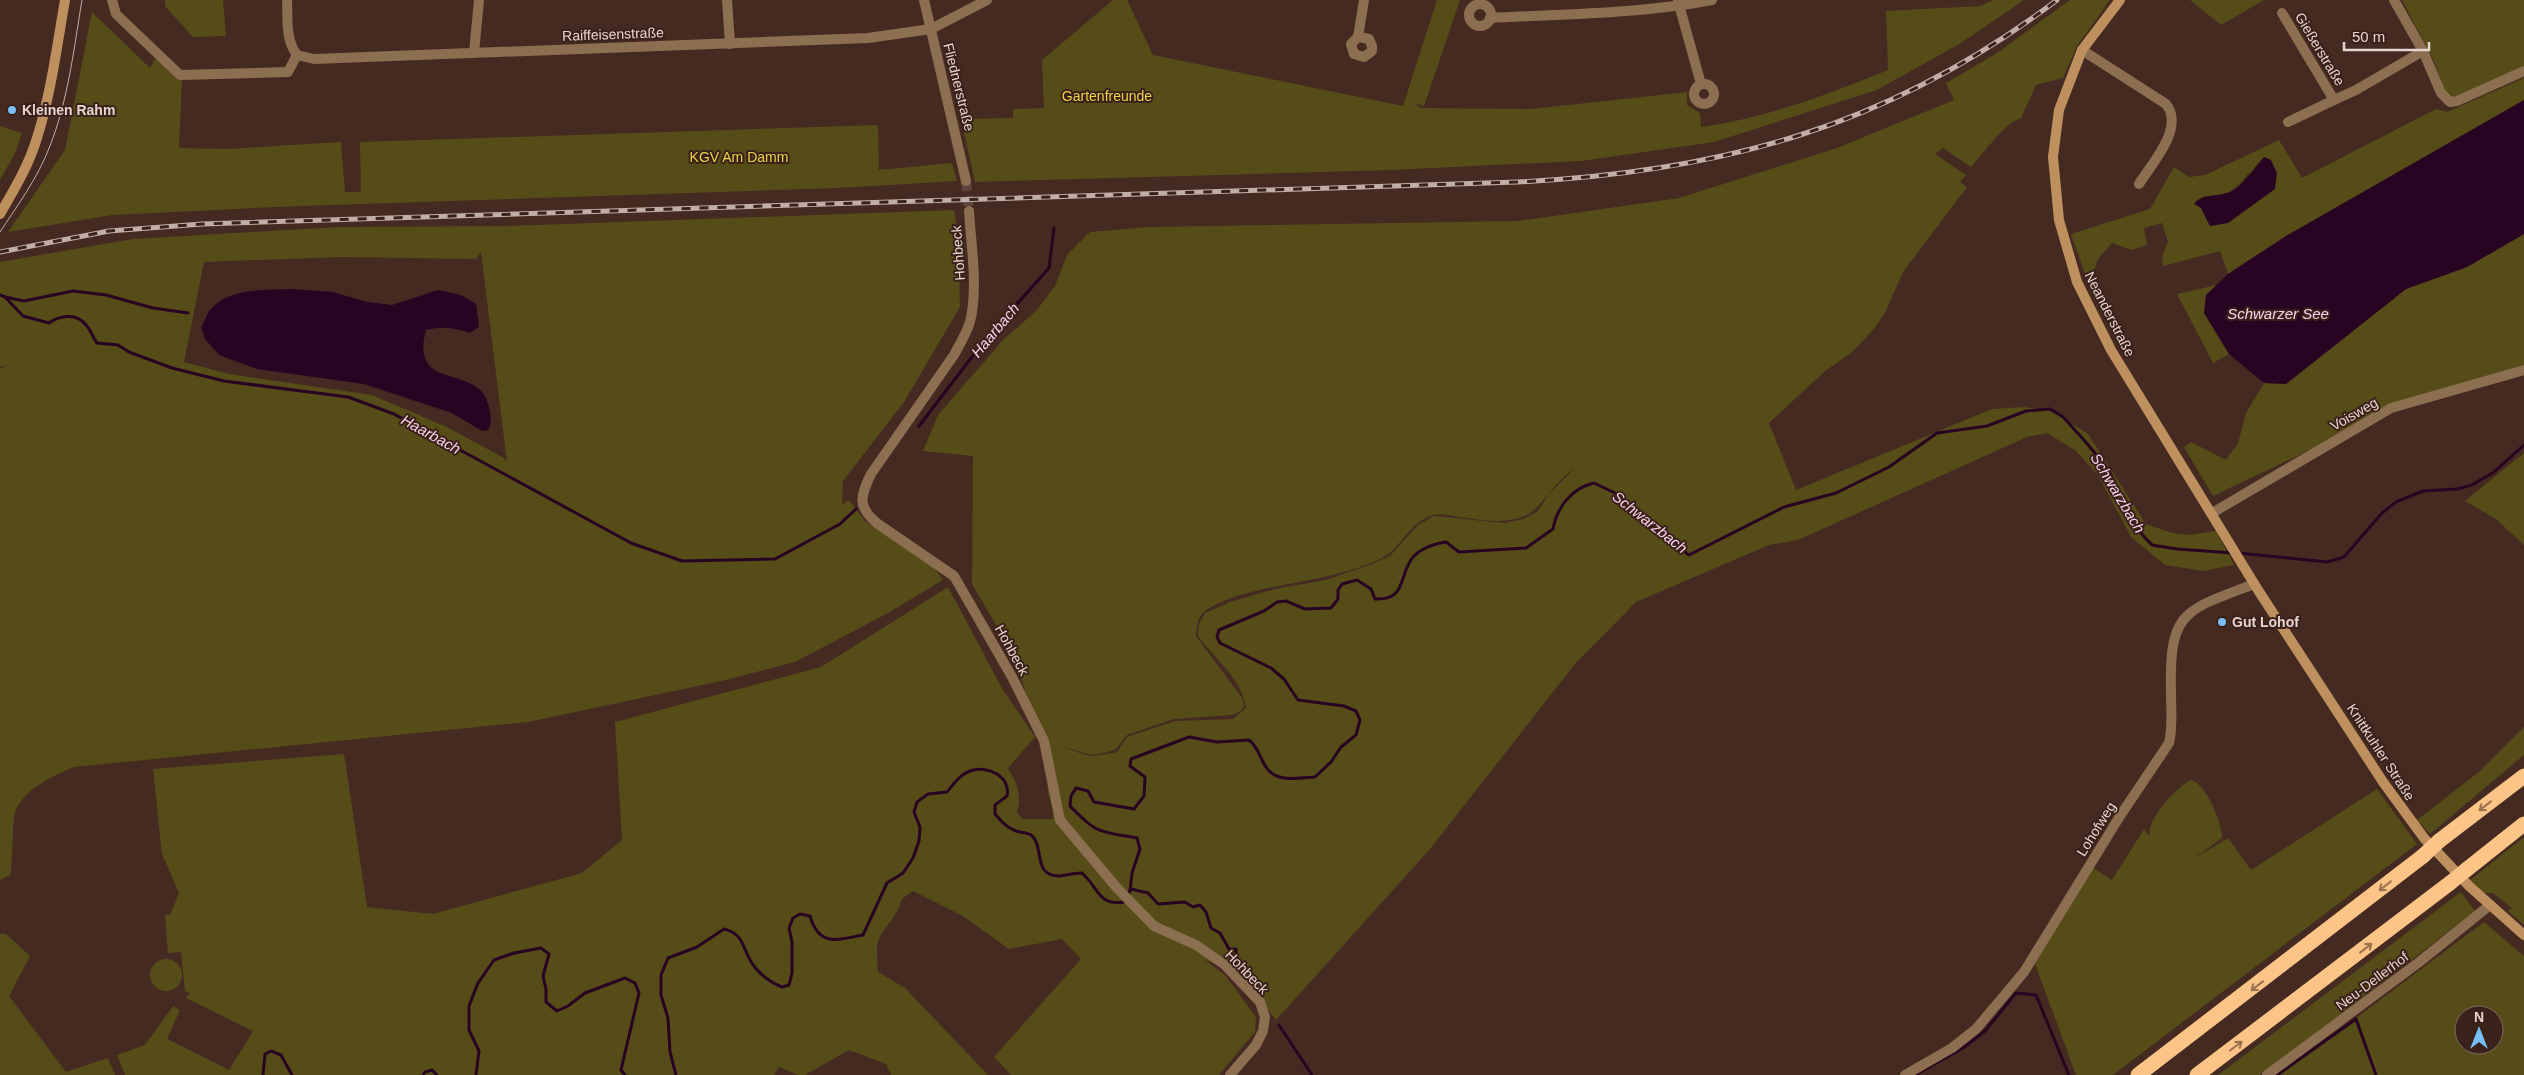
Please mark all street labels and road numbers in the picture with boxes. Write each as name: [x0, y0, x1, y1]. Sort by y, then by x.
street label: Gießerstraße: [2292, 10, 2348, 89]
street label: Raiffeisenstraße: [562, 24, 664, 44]
street label: Fliednerstraße: [940, 41, 978, 133]
street label: Hohbeck: [948, 224, 968, 281]
street label: Neanderstraße: [2082, 269, 2138, 359]
street label: Voisweg: [2327, 394, 2381, 434]
street label: Hohbeck: [992, 622, 1033, 679]
street label: Knittkuhler Straße: [2344, 701, 2418, 804]
street label: Lohofweg: [2073, 799, 2119, 859]
street label: Hohbeck: [1222, 947, 1273, 998]
street label: Neu-Dellerhof: [2333, 949, 2411, 1013]

